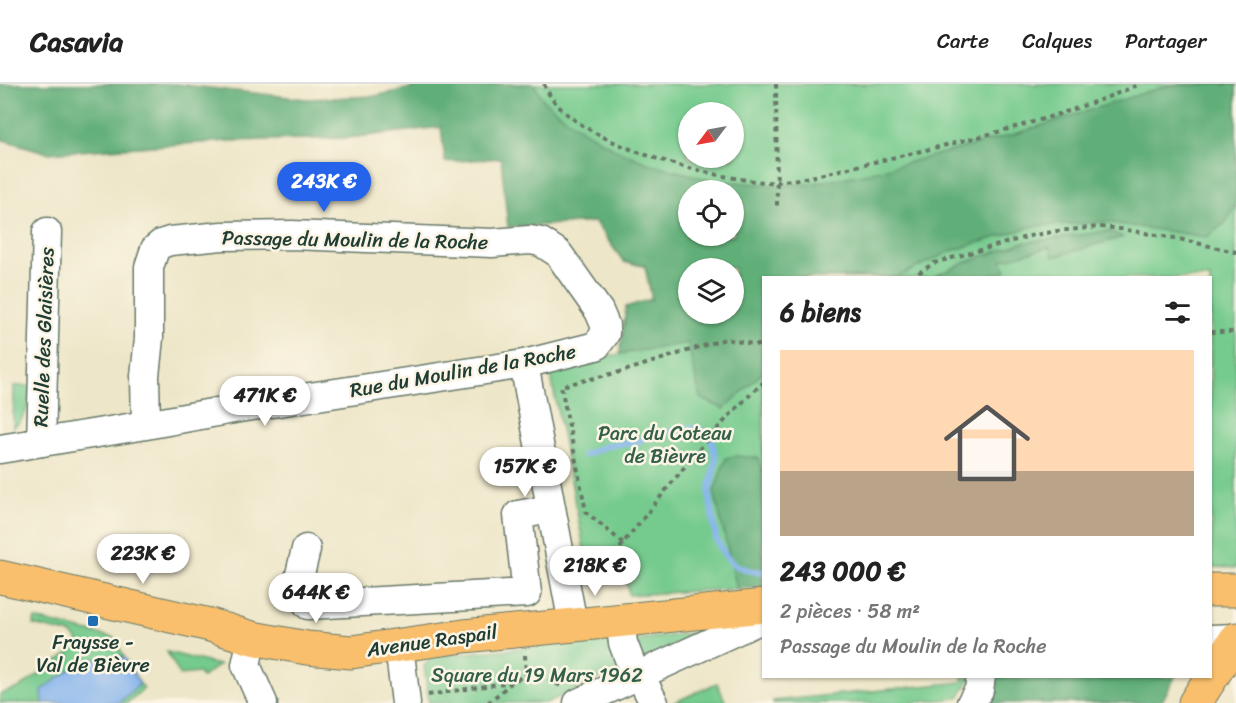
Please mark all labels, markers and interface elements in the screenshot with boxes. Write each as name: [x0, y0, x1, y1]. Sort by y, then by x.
text: Casavia: [30, 17, 123, 66]
text: Carte: [937, 22, 989, 60]
text: Calques: [1022, 22, 1092, 60]
text: Partager: [1125, 22, 1206, 60]
north arrow: [678, 102, 744, 168]
map controls: [678, 102, 744, 324]
pin: 243K €: [275, 162, 373, 213]
text: 243K €: [291, 164, 357, 199]
button: locate: [678, 180, 744, 246]
street label: Passage du Moulin de la Roche: [221, 220, 489, 260]
street label: Ruelle des Glaisières: [23, 246, 65, 428]
button: layers: [678, 258, 744, 324]
text: 6 biens: [780, 289, 861, 335]
icon: filters: [1161, 296, 1194, 329]
street label: Rue du Moulin de la Roche: [347, 334, 579, 408]
pin: 471K €: [216, 376, 314, 427]
text: 471K €: [233, 378, 297, 413]
icon: home: [933, 389, 1041, 497]
park label: Parc du Coteau de Bièvre: [598, 416, 732, 474]
pin: 157K €: [476, 447, 574, 498]
text: 157K €: [494, 449, 556, 484]
pin: 223K €: [94, 534, 192, 585]
text: 223K €: [111, 536, 175, 571]
pin: 218K €: [546, 546, 644, 597]
text: 218K €: [564, 548, 626, 583]
text: 243 000 €: [780, 548, 906, 594]
pin: 644K €: [267, 573, 365, 624]
text: 644K €: [283, 575, 350, 610]
text: 2 pièces · 58 m²: [780, 594, 920, 629]
marker: Fraysse - Val de Bièvre: [86, 614, 100, 628]
street label: Avenue Raspail: [364, 614, 501, 668]
place label: Fraysse - Val de Bièvre: [36, 625, 150, 683]
text: Passage du Moulin de la Roche: [780, 629, 1047, 664]
park label: Square du 19 Mars 1962: [431, 658, 643, 693]

